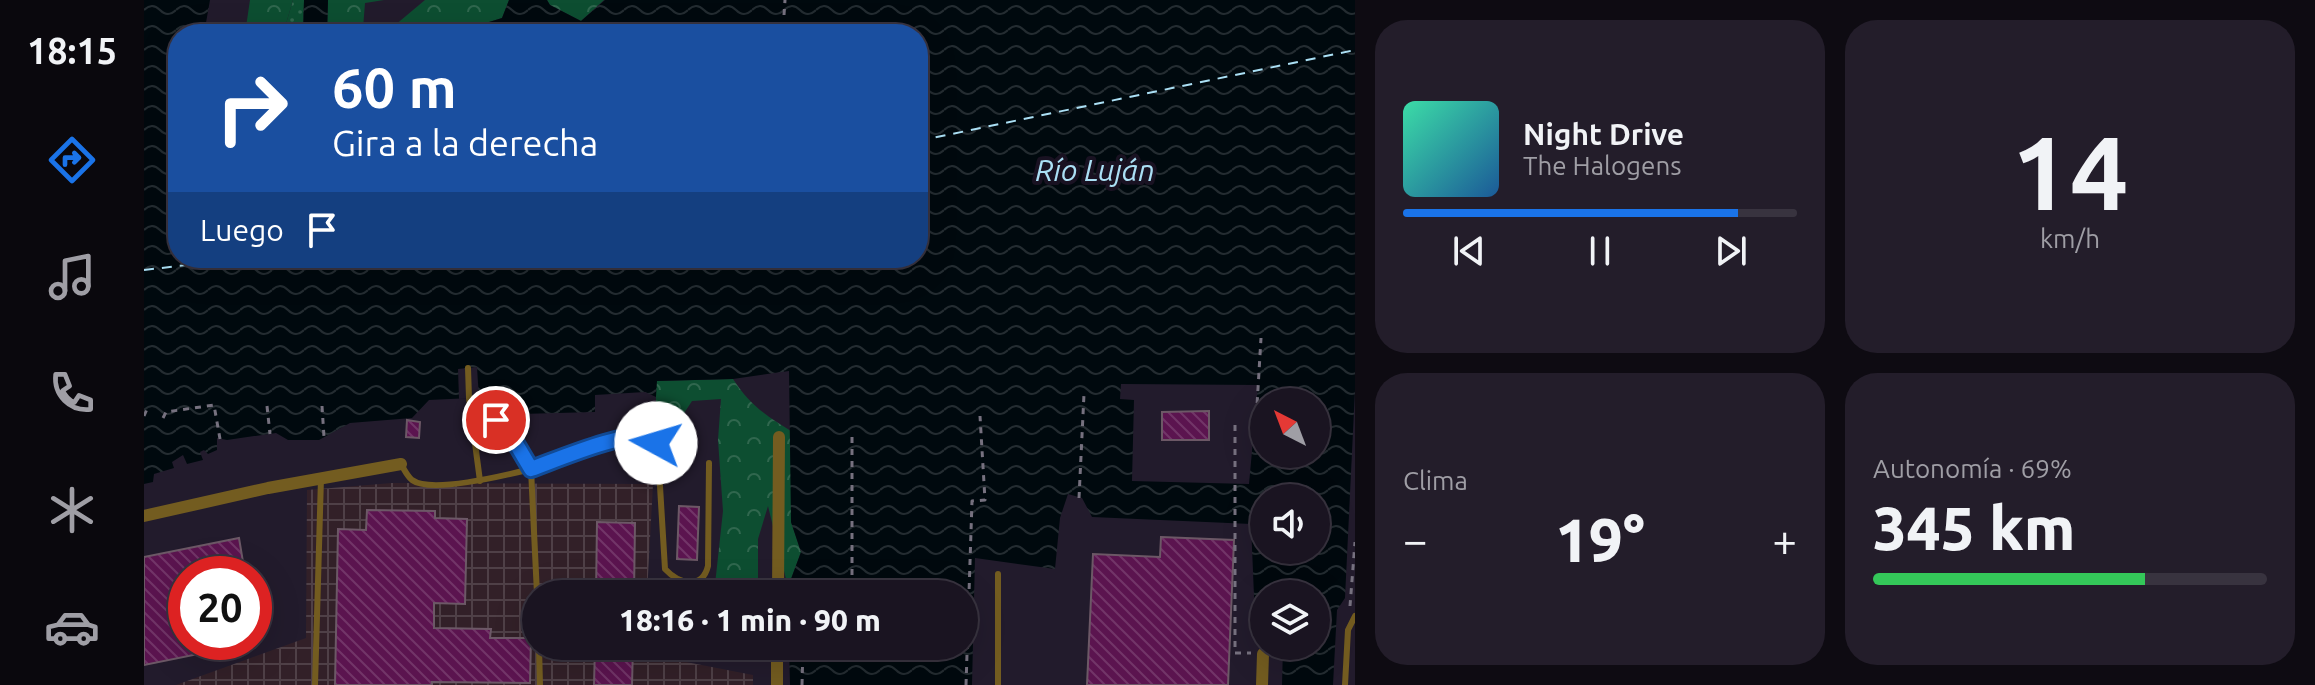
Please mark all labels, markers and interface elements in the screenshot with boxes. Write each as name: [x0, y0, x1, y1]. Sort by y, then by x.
text: 18:15: [27, 30, 117, 71]
icon: right: [200, 56, 304, 160]
text: 60 m: [332, 56, 457, 119]
text: 14: [2011, 113, 2129, 230]
text: Night Drive: [1523, 117, 1684, 151]
text: Gira a la derecha: [332, 122, 598, 163]
icon: directions: [44, 132, 100, 188]
text: The Halogens: [1523, 151, 1682, 180]
water label: Río Luján: [1035, 153, 1155, 187]
icon: arrive: [300, 208, 344, 252]
text: Luego: [200, 213, 284, 247]
text: km/h: [2040, 224, 2100, 253]
icon: previous: [1447, 229, 1491, 273]
icon: pause: [1578, 229, 1622, 273]
icon: next: [1709, 229, 1753, 273]
icon: music: [44, 249, 100, 305]
icon: phone: [44, 365, 100, 421]
pin: [462, 386, 530, 454]
north arrow: [1250, 388, 1330, 468]
map controls: [1250, 388, 1330, 660]
icon: arrive: [474, 398, 518, 442]
position arrow: [614, 401, 698, 485]
text: Autonomía · 69%: [1873, 454, 2072, 483]
text: Clima: [1403, 466, 1468, 495]
icon: climate: [44, 482, 100, 538]
button: sound: [1250, 484, 1330, 564]
text: 345 km: [1873, 494, 2075, 561]
text: 19°: [1555, 506, 1645, 573]
text: −: [1403, 515, 1428, 564]
text: +: [1772, 515, 1797, 564]
speed limit sign: 20: [168, 556, 272, 660]
button: layers: [1250, 580, 1330, 660]
icon: car: [44, 599, 100, 655]
text: 18:16 · 1 min · 90 m: [619, 603, 881, 637]

